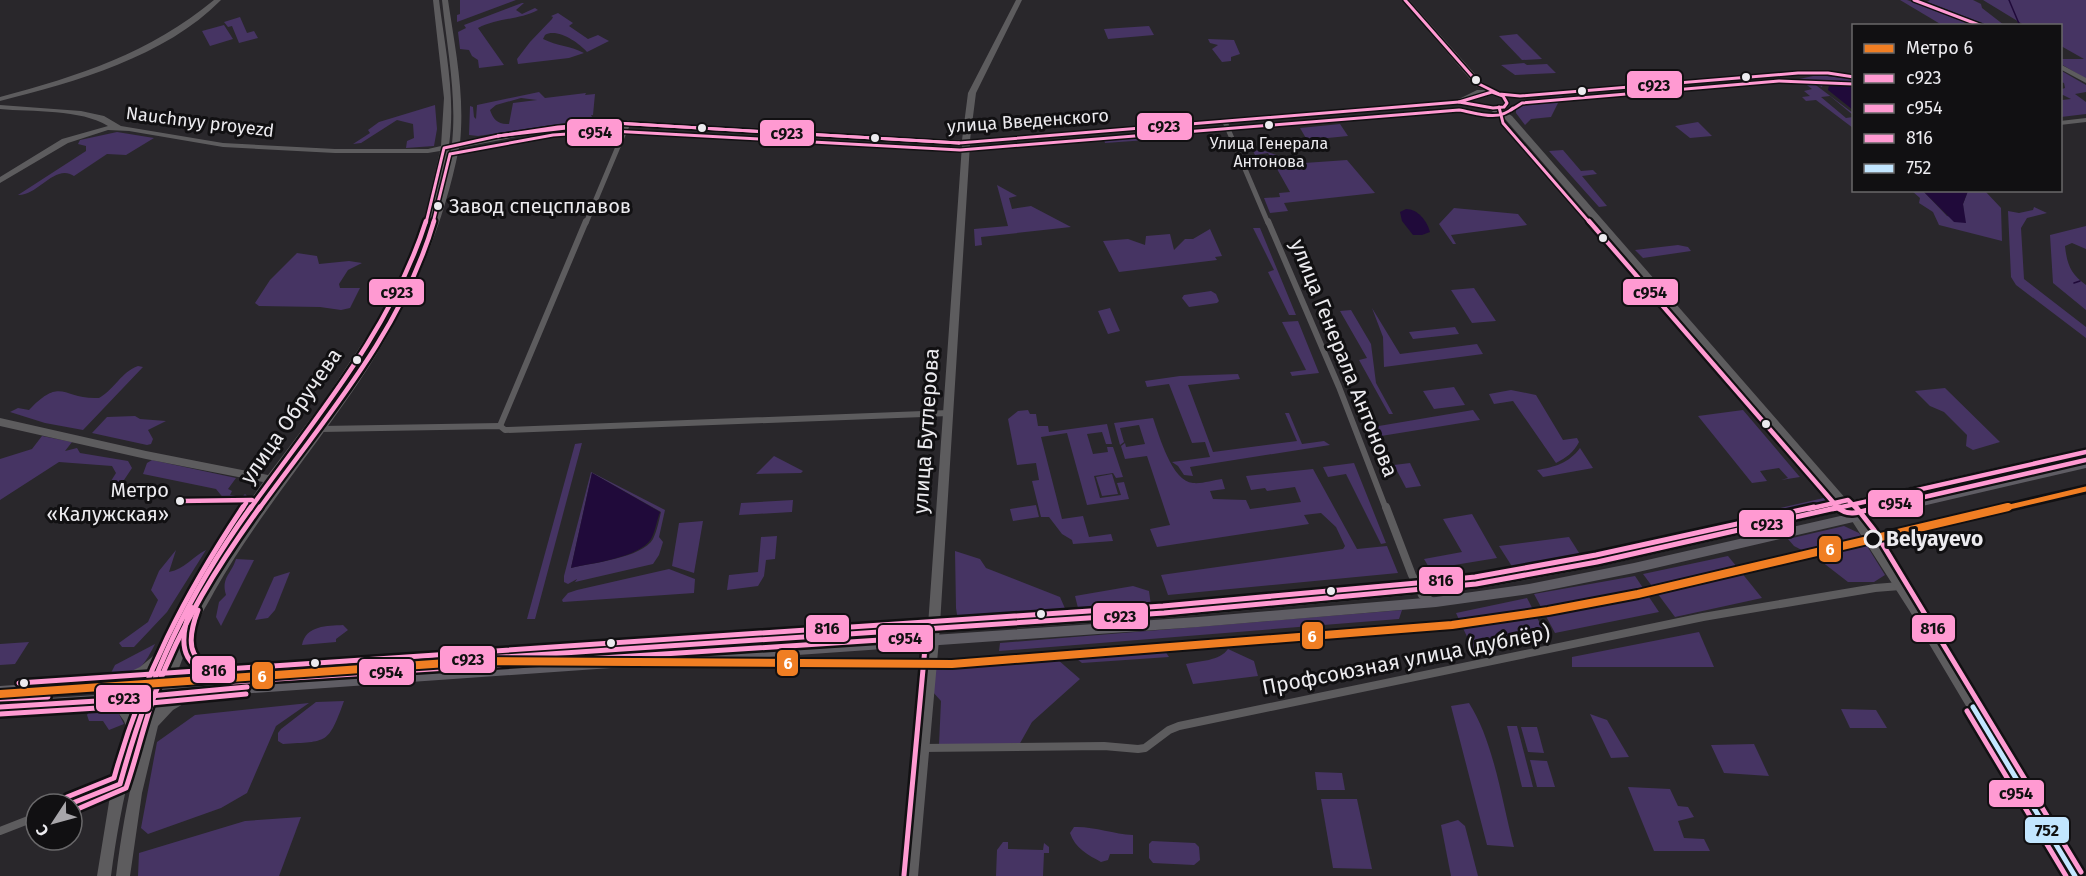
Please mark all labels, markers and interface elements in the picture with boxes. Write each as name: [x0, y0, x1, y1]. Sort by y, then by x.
legend: [1852, 24, 2062, 192]
text: Метро 6: [1906, 37, 1973, 59]
text: с923: [1906, 67, 1941, 89]
line badge: с923: [1626, 70, 1683, 99]
unlabelled marker: [1740, 71, 1752, 83]
unlabelled marker: [1470, 74, 1482, 86]
text: с923: [1638, 76, 1670, 95]
unlabelled marker: [1576, 85, 1588, 97]
text: с954: [1906, 97, 1943, 119]
street label: Nauchnyy proyezd: [125, 102, 275, 142]
street label: улица Введенского: [946, 104, 1110, 138]
line badge: с923: [1136, 112, 1193, 141]
text: с923: [1148, 117, 1180, 136]
line badge: с954: [566, 118, 623, 147]
line badge: с923: [759, 119, 815, 147]
marker: Улица Генерала Антонова: [1263, 119, 1275, 131]
unlabelled marker: [696, 122, 708, 134]
text: с954: [578, 123, 612, 142]
text: с923: [771, 124, 803, 143]
text: 816: [1906, 127, 1933, 149]
unlabelled marker: [869, 132, 881, 144]
place label: Улица Генерала Антонова: [1210, 134, 1328, 171]
text: 752: [1906, 157, 1932, 179]
place label: Завод спецсплавов: [449, 194, 631, 218]
marker: Завод спецсплавов: [432, 200, 444, 212]
unlabelled marker: [1597, 232, 1609, 244]
street label: улица Генерала Антонова: [1284, 235, 1404, 481]
line badge: с923: [368, 278, 425, 306]
line badge: с954: [1622, 278, 1679, 306]
text: с923: [381, 283, 413, 302]
text: с954: [1633, 283, 1667, 302]
street label: улица Обручева: [235, 343, 347, 489]
street label: улица Бутлерова: [907, 347, 945, 515]
unlabelled marker: [351, 354, 363, 366]
unlabelled marker: [1760, 418, 1772, 430]
place label: Метро «Калужская»: [47, 478, 169, 526]
line badge: с954: [1867, 489, 1924, 518]
text: с954: [1878, 494, 1912, 513]
marker: Метро «Калужская»: [174, 495, 186, 507]
line badge: с923: [1738, 509, 1795, 538]
text: с923: [1751, 515, 1783, 534]
place label: Belyayevo: [1886, 526, 1983, 552]
marker: Belyayevo: [1864, 530, 1882, 548]
line badge: 6: [1818, 535, 1842, 563]
text: 6: [1825, 540, 1835, 559]
line badge: 816: [1418, 566, 1464, 595]
text: 816: [1428, 571, 1454, 590]
unlabelled marker: [1325, 585, 1337, 597]
line badge: с923: [1092, 602, 1149, 630]
text: с923: [1104, 607, 1136, 626]
unlabelled marker: [1035, 608, 1047, 620]
line badge: 816: [805, 614, 850, 643]
line badge: 816: [1911, 614, 1956, 643]
text: 816: [814, 619, 840, 638]
street label: Профсоюзная улица (дублёр): [1260, 619, 1552, 701]
text: 816: [1920, 619, 1946, 638]
line badge: 6: [1301, 621, 1324, 650]
line badge: с954: [877, 624, 934, 653]
text: 6: [1307, 627, 1317, 646]
text: с954: [888, 629, 922, 648]
unlabelled marker: [605, 637, 617, 649]
line badge: с923: [439, 645, 496, 674]
line badge: 6: [776, 649, 799, 677]
text: с923: [452, 650, 484, 669]
text: 6: [783, 654, 793, 673]
line badge: 816: [191, 655, 236, 684]
unlabelled marker: [309, 657, 321, 669]
line badge: с954: [358, 658, 415, 686]
text: 816: [201, 661, 227, 680]
line badge: 6: [251, 661, 274, 690]
text: с954: [369, 663, 403, 682]
text: 6: [257, 667, 267, 686]
unlabelled marker: [18, 677, 30, 689]
line badge: с923: [95, 684, 152, 713]
text: с923: [108, 689, 140, 708]
line badge: с954: [1988, 779, 2045, 808]
text: с954: [1999, 784, 2033, 803]
north arrow: [24, 792, 84, 852]
line badge: 752: [2024, 816, 2070, 844]
text: С: [31, 821, 53, 840]
text: 752: [2035, 821, 2059, 840]

